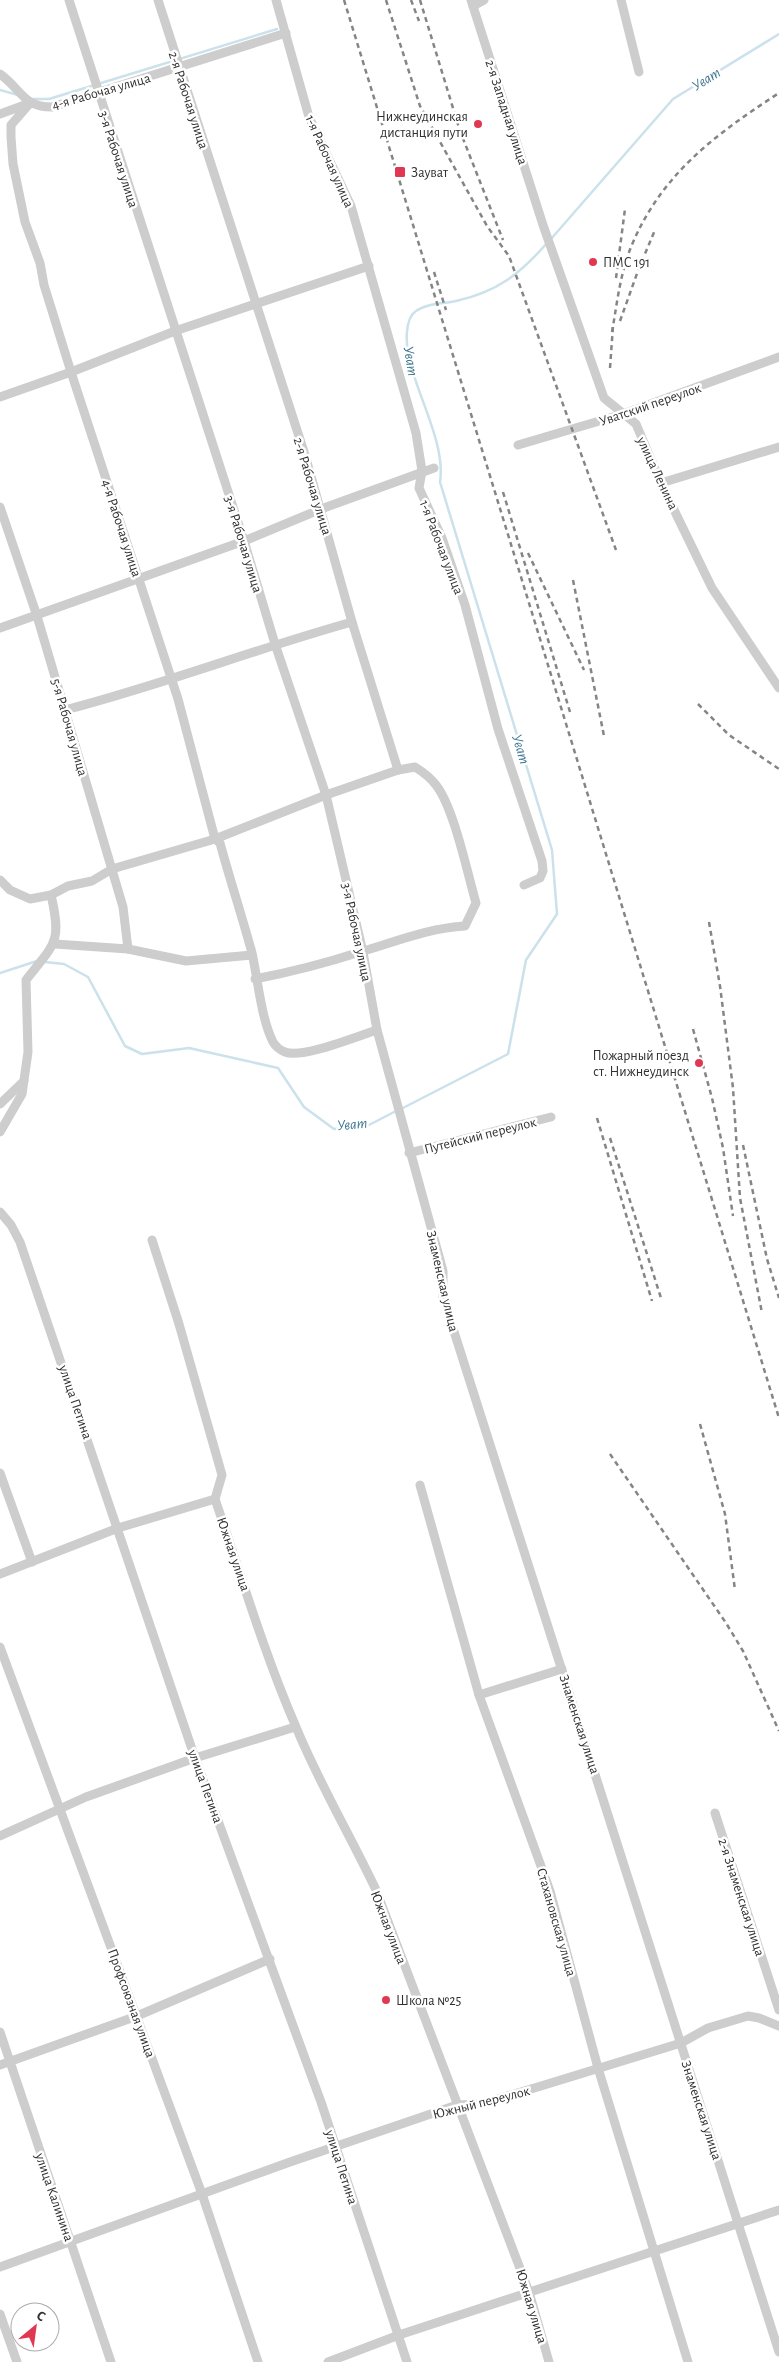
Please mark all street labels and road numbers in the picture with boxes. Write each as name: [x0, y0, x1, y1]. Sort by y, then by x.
street label: 2-я Рабочая улица: [166, 50, 211, 151]
street label: 2-я Западная улица: [482, 58, 530, 167]
street label: 4-я Рабочая улица: [50, 71, 153, 113]
street label: 3-я Рабочая улица: [96, 109, 140, 210]
street label: 1-я Рабочая улица: [302, 113, 356, 210]
street label: Уватский переулок: [598, 381, 703, 429]
street label: улица Ленина: [634, 434, 680, 513]
street label: 2-я Рабочая улица: [291, 436, 334, 537]
street label: 4-я Рабочая улица: [99, 478, 144, 579]
street label: 3-я Рабочая улица: [222, 494, 265, 595]
street label: 1-я Рабочая улица: [417, 498, 466, 597]
street label: 5-я Рабочая улица: [48, 677, 90, 778]
street label: 3-я Рабочая улица: [339, 881, 373, 984]
street label: Путейский переулок: [423, 1115, 538, 1157]
street label: Знаменская улица: [424, 1229, 461, 1334]
street label: улица Петина: [56, 1363, 94, 1442]
street label: Южная улица: [214, 1516, 252, 1594]
street label: Знаменская улица: [556, 1673, 602, 1776]
street label: улица Петина: [185, 1747, 225, 1826]
street label: 2-я Знаменская улица: [715, 1837, 767, 1958]
street label: Стахановская улица: [534, 1867, 578, 1979]
street label: Южная улица: [368, 1889, 409, 1966]
street label: Профсоюзная улица: [105, 1947, 157, 2060]
street label: Знаменская улица: [678, 2059, 724, 2162]
street label: Южный переулок: [431, 2084, 532, 2122]
street label: улица Петина: [322, 2127, 360, 2207]
street label: улица Калинина: [32, 2150, 76, 2244]
street label: Южная улица: [513, 2267, 549, 2346]

